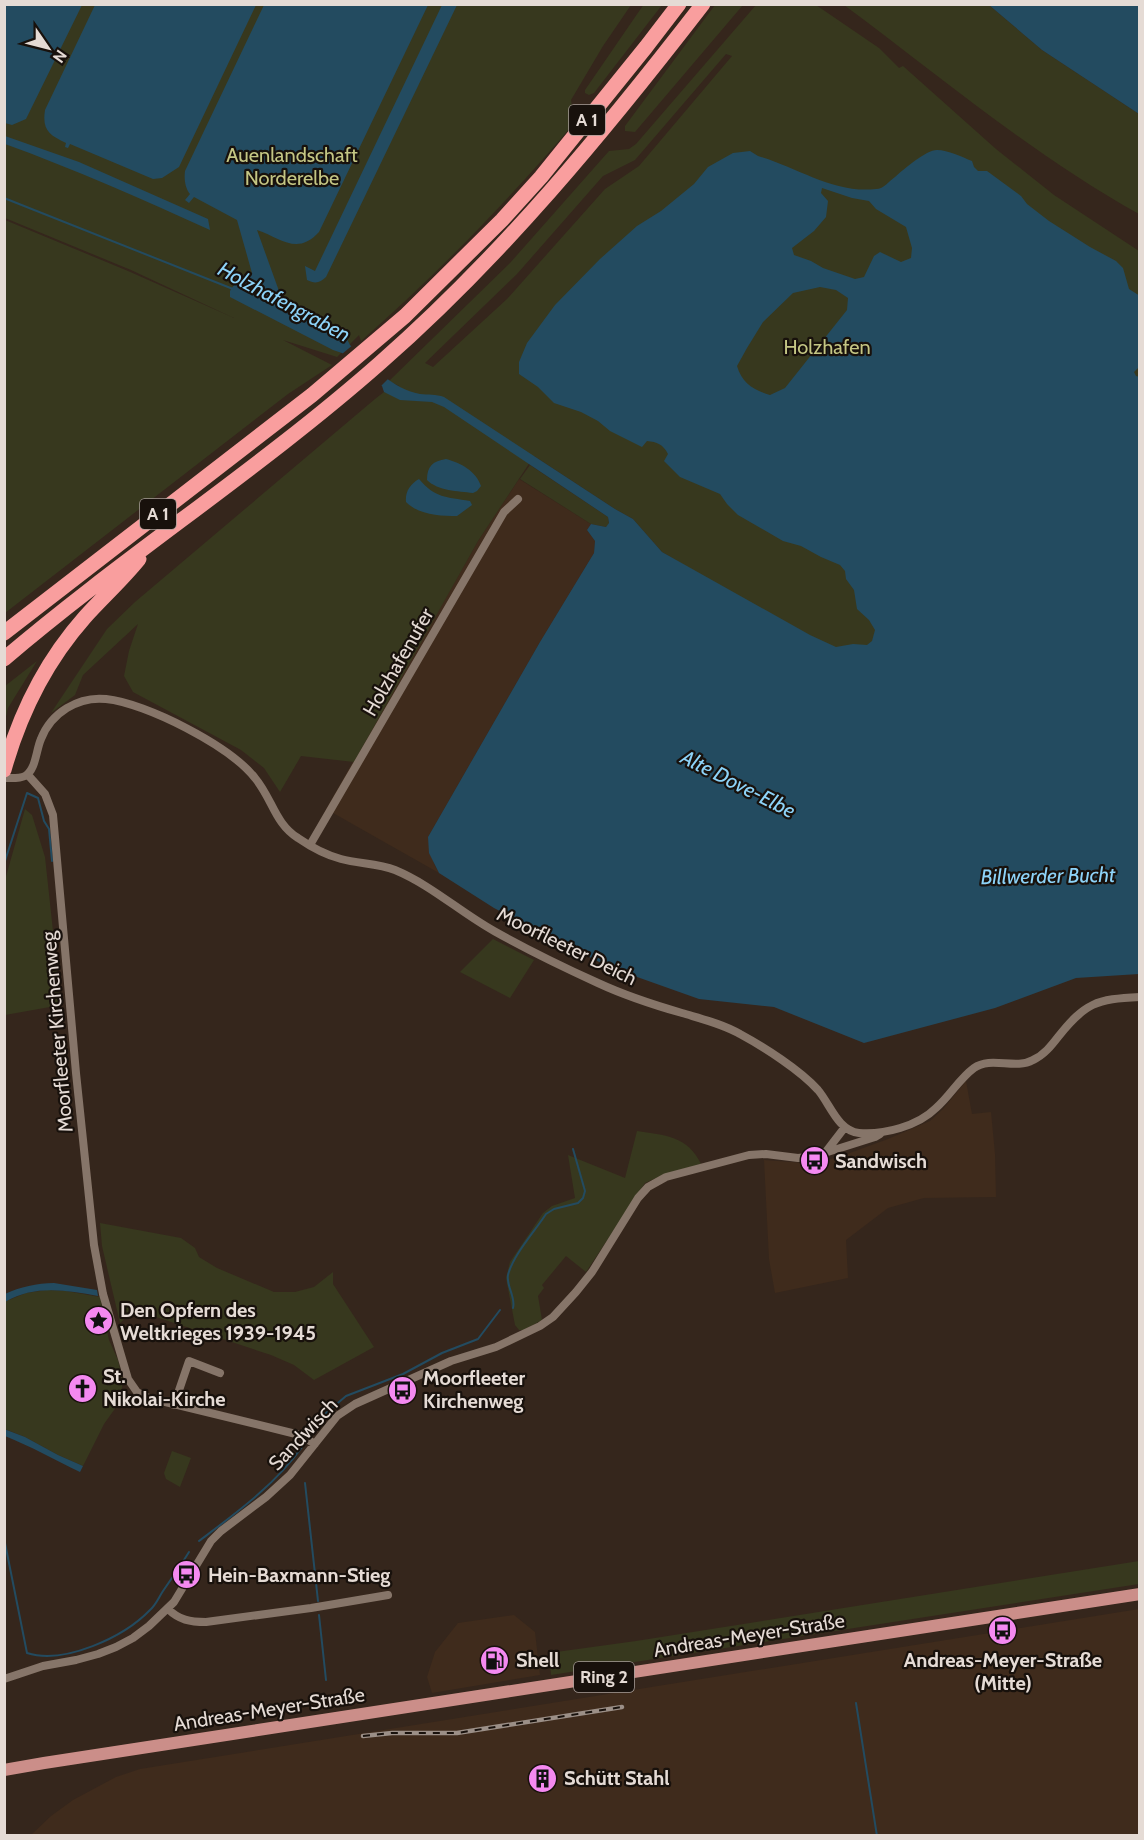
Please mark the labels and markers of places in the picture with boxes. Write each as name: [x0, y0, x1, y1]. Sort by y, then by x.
bus stop icon: Sandwisch: [798, 1145, 830, 1177]
place label: Sandwisch: [835, 1149, 927, 1173]
place label: Den Opfern des Weltkrieges 1939-1945: [120, 1298, 316, 1345]
place icon: Den Opfern des Weltkrieges 1939-1945: [83, 1305, 115, 1337]
place label: St. Nikolai-Kirche: [103, 1364, 226, 1411]
place label: Moorfleeter Kirchenweg: [423, 1366, 526, 1413]
church icon: St. Nikolai-Kirche: [66, 1372, 98, 1404]
bus stop icon: Moorfleeter Kirchenweg: [386, 1374, 418, 1406]
bus stop icon: Hein-Baxmann-Stieg: [171, 1559, 203, 1591]
place label: Hein-Baxmann-Stieg: [208, 1563, 390, 1587]
bus stop icon: Andreas-Meyer-Straße (Mitte): [987, 1614, 1019, 1646]
fuel station icon: Shell: [479, 1644, 511, 1676]
place label: Shell: [516, 1648, 559, 1672]
place label: Andreas-Meyer-Straße (Mitte): [904, 1648, 1102, 1695]
building icon: Schütt Stahl: [527, 1762, 559, 1794]
place label: Schütt Stahl: [564, 1766, 669, 1790]

